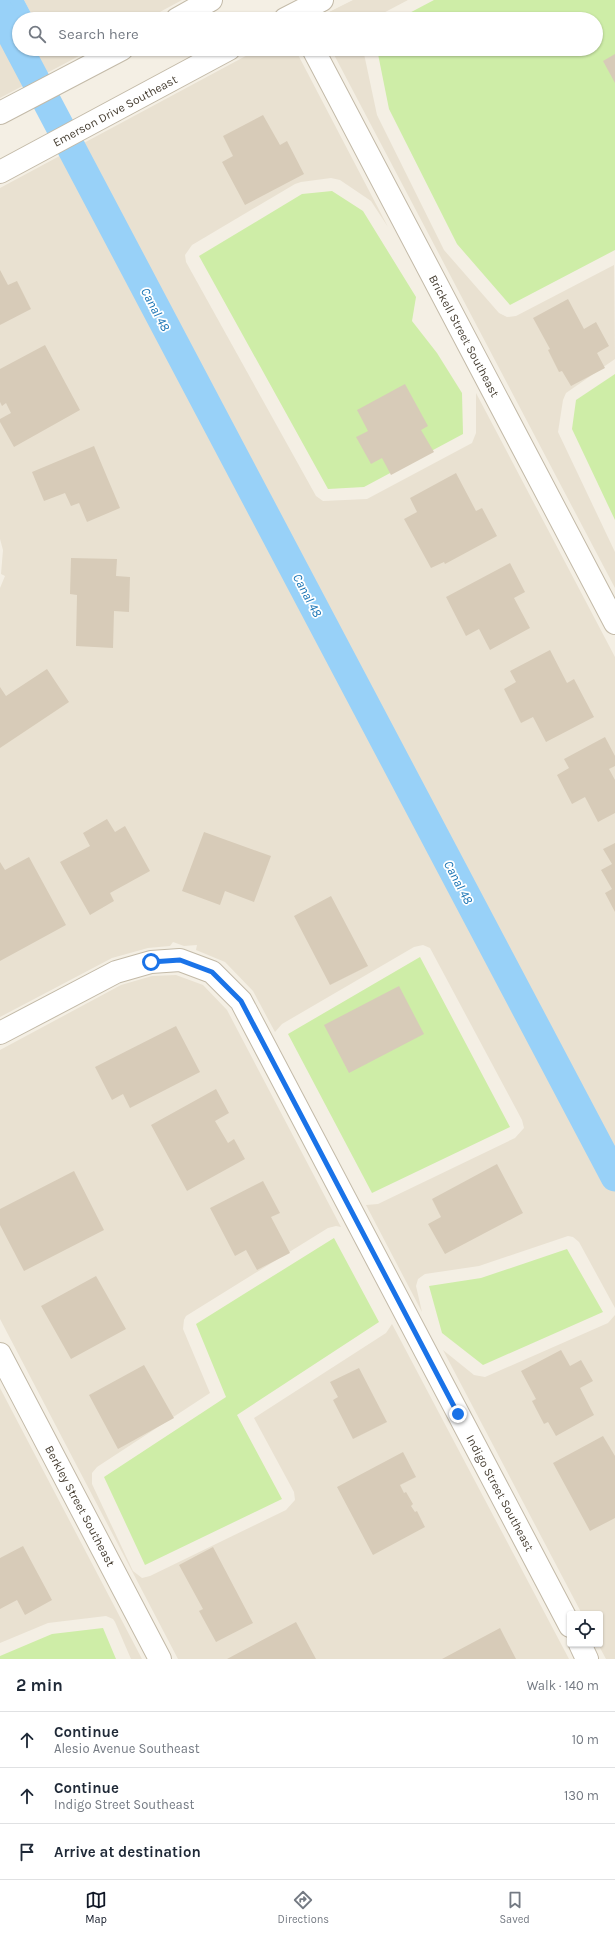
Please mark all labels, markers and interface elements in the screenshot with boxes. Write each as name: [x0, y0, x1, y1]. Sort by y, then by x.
search box: [12, 12, 603, 56]
icon: search: [26, 23, 48, 45]
text: Search here: [58, 25, 139, 43]
street label: Emerson Drive Southeast: [50, 72, 180, 150]
street label: Brickell Street Southeast: [426, 273, 502, 400]
water label: Canal 48: [138, 285, 173, 334]
water label: Canal 48: [290, 571, 325, 620]
water label: Canal 48: [441, 858, 476, 907]
route start: [142, 953, 160, 971]
route end: [449, 1405, 467, 1423]
street label: Indigo Street Southeast: [463, 1432, 537, 1554]
street label: Berkley Street Southeast: [42, 1443, 118, 1569]
map controls: [567, 1611, 603, 1647]
button: locate: [567, 1611, 603, 1647]
text: 2 min: [16, 1675, 63, 1695]
text: Walk · 140 m: [527, 1678, 599, 1693]
text: Continue: [54, 1723, 119, 1741]
icon: ahead: [16, 1729, 38, 1751]
text: 10 m: [572, 1732, 599, 1747]
text: Alesio Avenue Southeast: [54, 1741, 200, 1756]
text: Continue: [54, 1779, 119, 1797]
icon: ahead: [16, 1785, 38, 1807]
text: 130 m: [564, 1788, 599, 1803]
text: Indigo Street Southeast: [54, 1797, 195, 1812]
icon: arrive: [16, 1841, 38, 1863]
text: Arrive at destination: [54, 1843, 201, 1861]
tab: Map: [85, 1889, 107, 1926]
tab: Directions: [277, 1889, 329, 1926]
tab: Saved: [499, 1889, 530, 1926]

